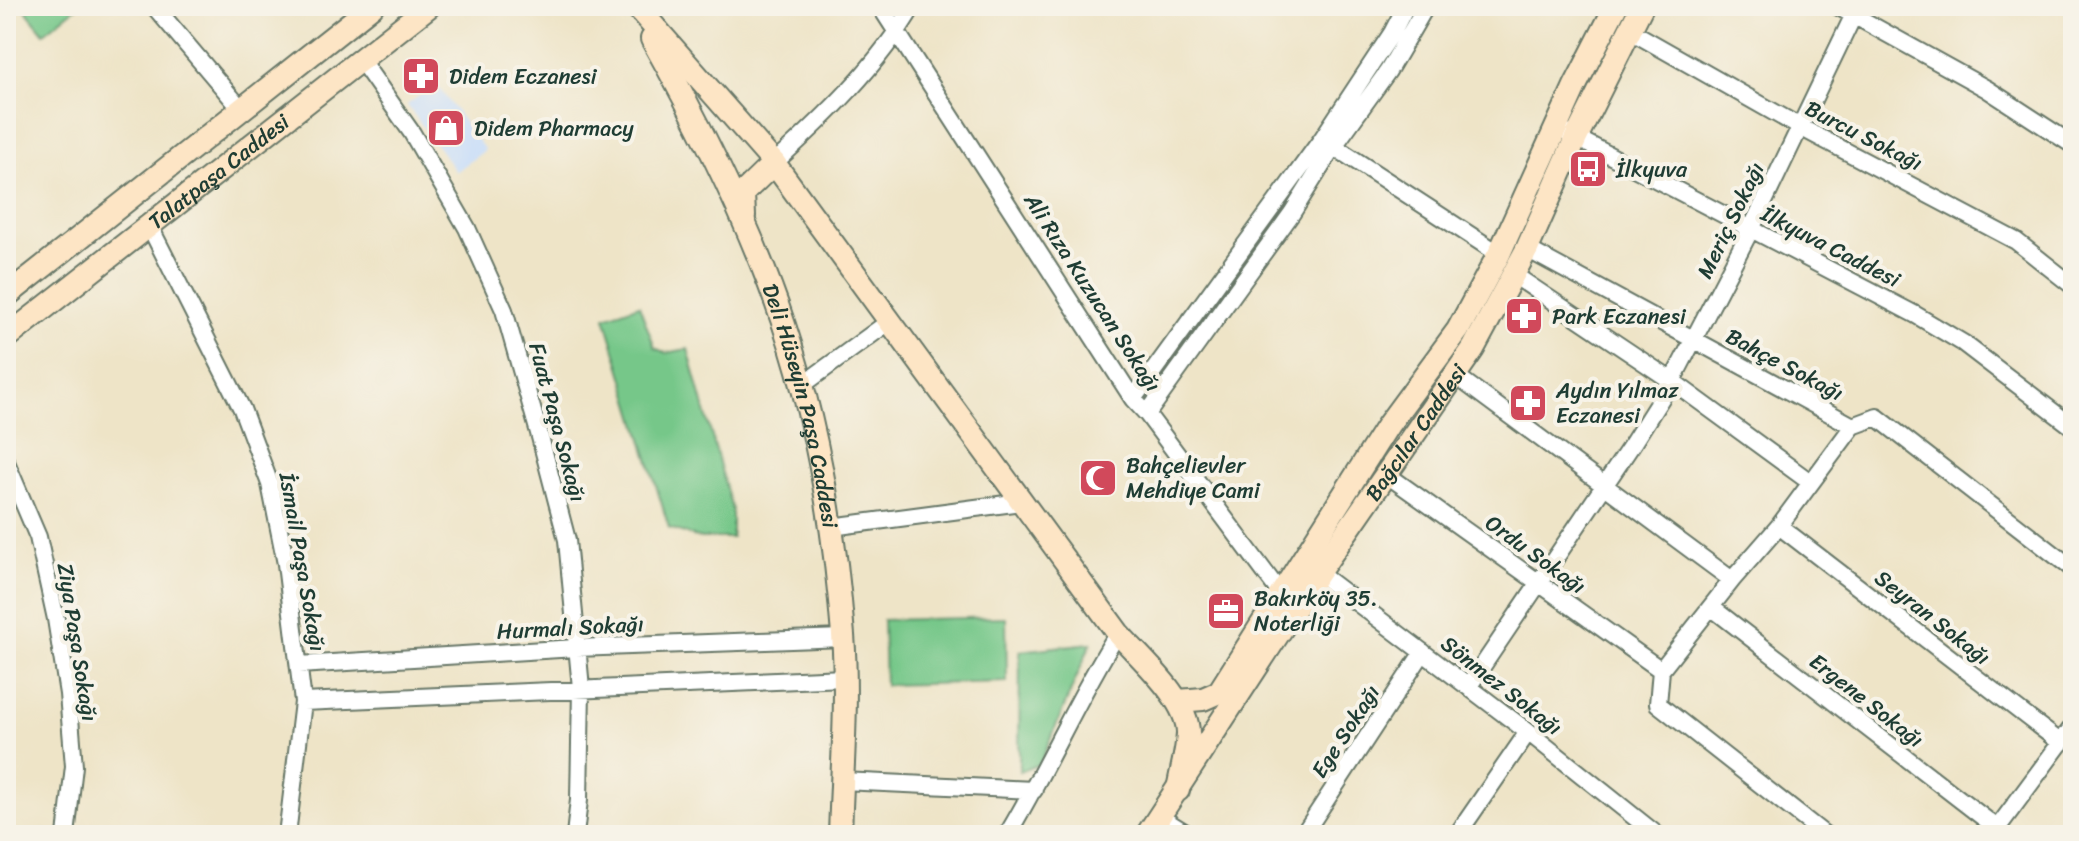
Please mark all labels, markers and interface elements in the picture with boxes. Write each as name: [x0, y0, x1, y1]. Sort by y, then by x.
pharmacy icon: Didem Eczanesi: [400, 55, 442, 97]
place label: Didem Eczanesi: [449, 57, 598, 96]
street label: Burcu Sokağı: [1798, 89, 1930, 182]
street label: Talatpaşa Caddesi: [139, 103, 299, 240]
shop icon: Didem Pharmacy: [425, 107, 467, 149]
place label: Didem Pharmacy: [474, 109, 634, 148]
bus stop icon: İlkyuva: [1567, 148, 1609, 190]
place label: İlkyuva: [1615, 150, 1688, 189]
street label: Meriç Sokağı: [1685, 155, 1776, 285]
street label: Ali Rıza Kuzucan Sokağı: [1013, 184, 1172, 400]
street label: İlkyuva Caddesi: [1753, 194, 1908, 299]
street label: Deli Hüseyin Paşa Caddesi: [751, 278, 850, 531]
pharmacy icon: Park Eczanesi: [1503, 295, 1545, 337]
place label: Park Eczanesi: [1552, 297, 1687, 336]
street label: Bahçe Sokağı: [1719, 317, 1851, 412]
street label: Fuat Paşa Sokağı: [517, 338, 598, 506]
street label: Bağcılar Caddesi: [1354, 355, 1478, 509]
place label: Aydın Yılmaz Eczanesi: [1555, 371, 1679, 435]
pharmacy icon: Aydın Yılmaz Eczanesi: [1507, 382, 1549, 424]
place label: Bahçelievler Mehdiye Cami: [1126, 446, 1261, 510]
mosque icon: Bahçelievler Mehdiye Cami: [1077, 457, 1119, 499]
street label: İsmail Paşa Sokağı: [267, 469, 337, 655]
street label: Ordu Sokağı: [1477, 504, 1595, 605]
street label: Seyran Sokağı: [1866, 559, 1999, 676]
street label: Ziya Paşa Sokağı: [46, 560, 109, 724]
place label: Bakırköy 35. Noterliği: [1254, 579, 1378, 643]
office icon: Bakırköy 35. Noterliği: [1205, 590, 1247, 632]
street label: Hurmalı Sokağı: [495, 604, 645, 651]
street label: Sönmez Sokağı: [1432, 625, 1571, 746]
street label: Ergene Sokağı: [1801, 643, 1933, 758]
street label: Ege Sokağı: [1300, 677, 1390, 786]

